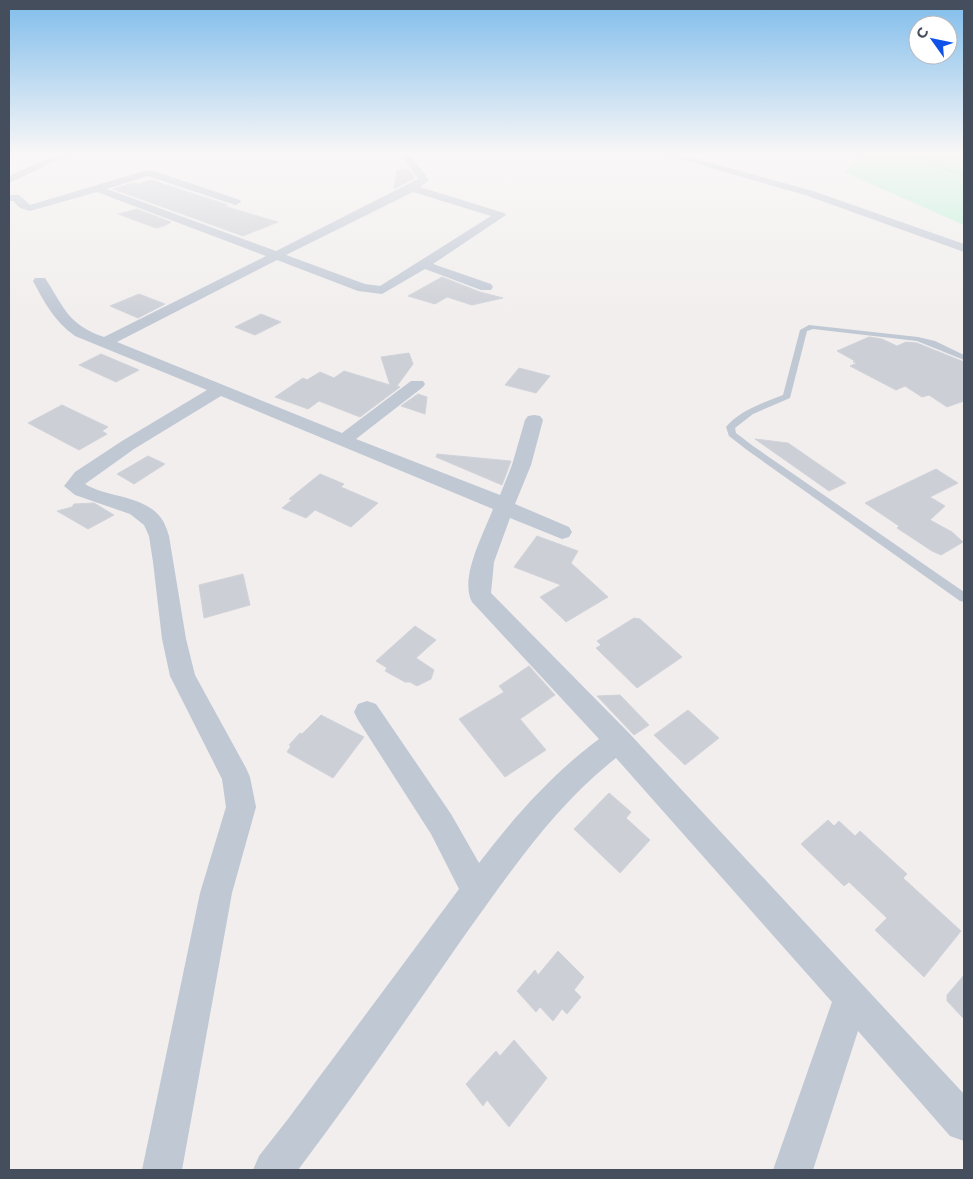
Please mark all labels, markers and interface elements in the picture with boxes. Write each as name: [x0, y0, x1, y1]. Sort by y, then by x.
north arrow: [908, 15, 958, 65]
text: С: [912, 24, 932, 42]

